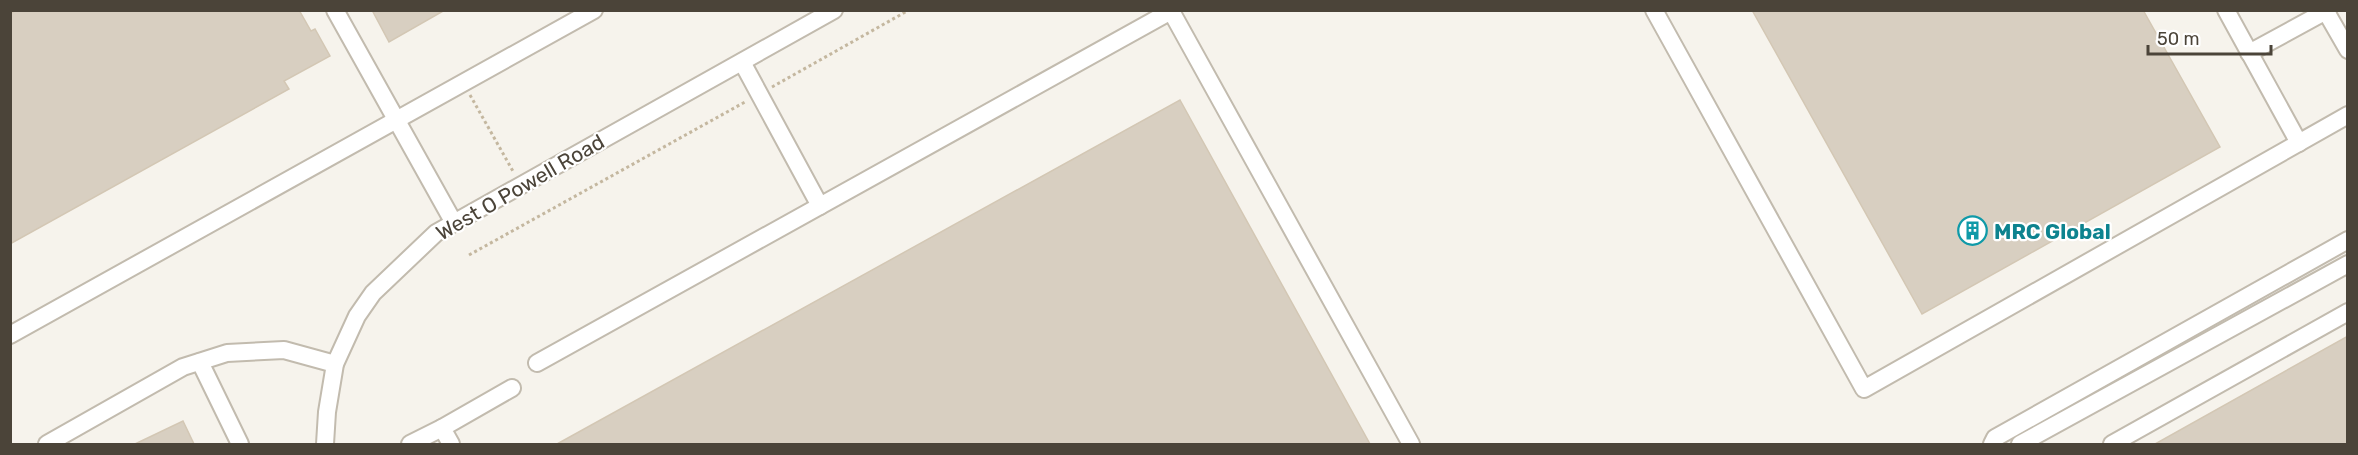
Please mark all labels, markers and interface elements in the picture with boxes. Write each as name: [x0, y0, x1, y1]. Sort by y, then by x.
scale bar: [2148, 18, 2271, 56]
text: 50 m: [2157, 28, 2200, 50]
street label: West O Powell Road: [431, 129, 609, 245]
building icon: MRC Global: [1957, 215, 1989, 247]
place label: MRC Global: [1994, 219, 2111, 244]

